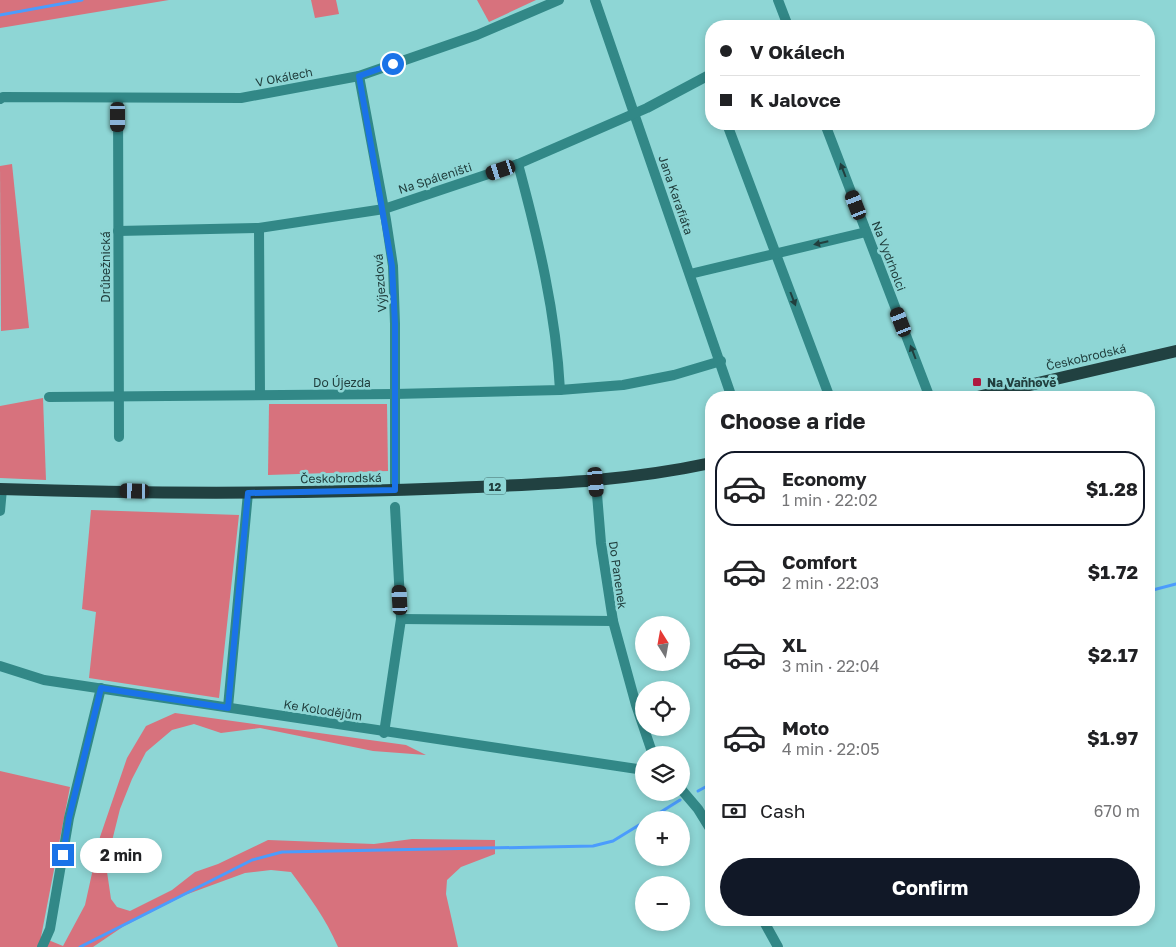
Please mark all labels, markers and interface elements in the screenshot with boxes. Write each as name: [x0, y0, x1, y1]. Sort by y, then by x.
text: V Okálech: [750, 40, 845, 63]
route start: [382, 53, 404, 75]
street label: V Okálech: [254, 64, 314, 90]
text: K Jalovce: [750, 88, 841, 111]
car: [110, 102, 125, 132]
street label: Jana Karafiáta: [655, 153, 697, 237]
car: [484, 158, 517, 182]
street label: Na Spáleništi: [396, 159, 474, 197]
one-way arrow: [839, 162, 847, 177]
car: [843, 188, 868, 222]
street label: Na Vydrholci: [869, 219, 909, 293]
street label: Drůbežnická: [98, 231, 113, 303]
one-way arrow: [814, 239, 829, 247]
street label: Výjezdová: [370, 253, 390, 313]
one-way arrow: [789, 292, 797, 307]
car: [888, 305, 913, 339]
street label: Českobrodská: [1045, 341, 1127, 373]
one-way arrow: [909, 344, 917, 359]
street label: Do Újezda: [313, 375, 371, 390]
place label: Na Vaňhově: [987, 375, 1056, 390]
marker: Na Vaňhově: [971, 376, 983, 388]
text: Choose a ride: [720, 407, 866, 434]
car: [587, 466, 604, 498]
icon: car: [722, 466, 767, 511]
text: Economy: [782, 467, 867, 490]
street label: Českobrodská: [300, 470, 382, 486]
text: $1.28: [1086, 477, 1138, 500]
road number: 12: [484, 478, 506, 494]
car: [119, 483, 150, 499]
text: 1 min · 22:02: [782, 490, 877, 510]
street label: Do Panenek: [606, 540, 630, 610]
icon: car: [722, 549, 767, 594]
text: Comfort: [782, 550, 857, 573]
text: $1.72: [1087, 560, 1138, 583]
text: 2 min · 22:03: [782, 573, 879, 593]
car: [391, 585, 408, 615]
north arrow: [635, 616, 690, 671]
map controls: [635, 616, 690, 931]
icon: car: [722, 632, 767, 677]
text: XL: [782, 633, 807, 656]
text: $2.17: [1087, 643, 1138, 666]
text: 3 min · 22:04: [782, 656, 880, 676]
button: locate: [635, 681, 690, 736]
street label: Ke Kolodějům: [283, 696, 363, 724]
icon: car: [722, 715, 767, 760]
text: Moto: [782, 716, 829, 739]
text: $1.97: [1087, 726, 1138, 749]
text: 4 min · 22:05: [782, 739, 879, 759]
button: layers: [635, 746, 690, 801]
icon: cash: [720, 797, 748, 825]
text: Cash: [760, 799, 805, 822]
text: 670 m: [1094, 801, 1140, 821]
button: +: [635, 811, 690, 866]
callout: 2 min: [80, 838, 163, 872]
route end: [52, 844, 74, 866]
text: 2 min: [100, 845, 142, 865]
button: Confirm: [720, 858, 1140, 916]
button: −: [635, 876, 690, 931]

